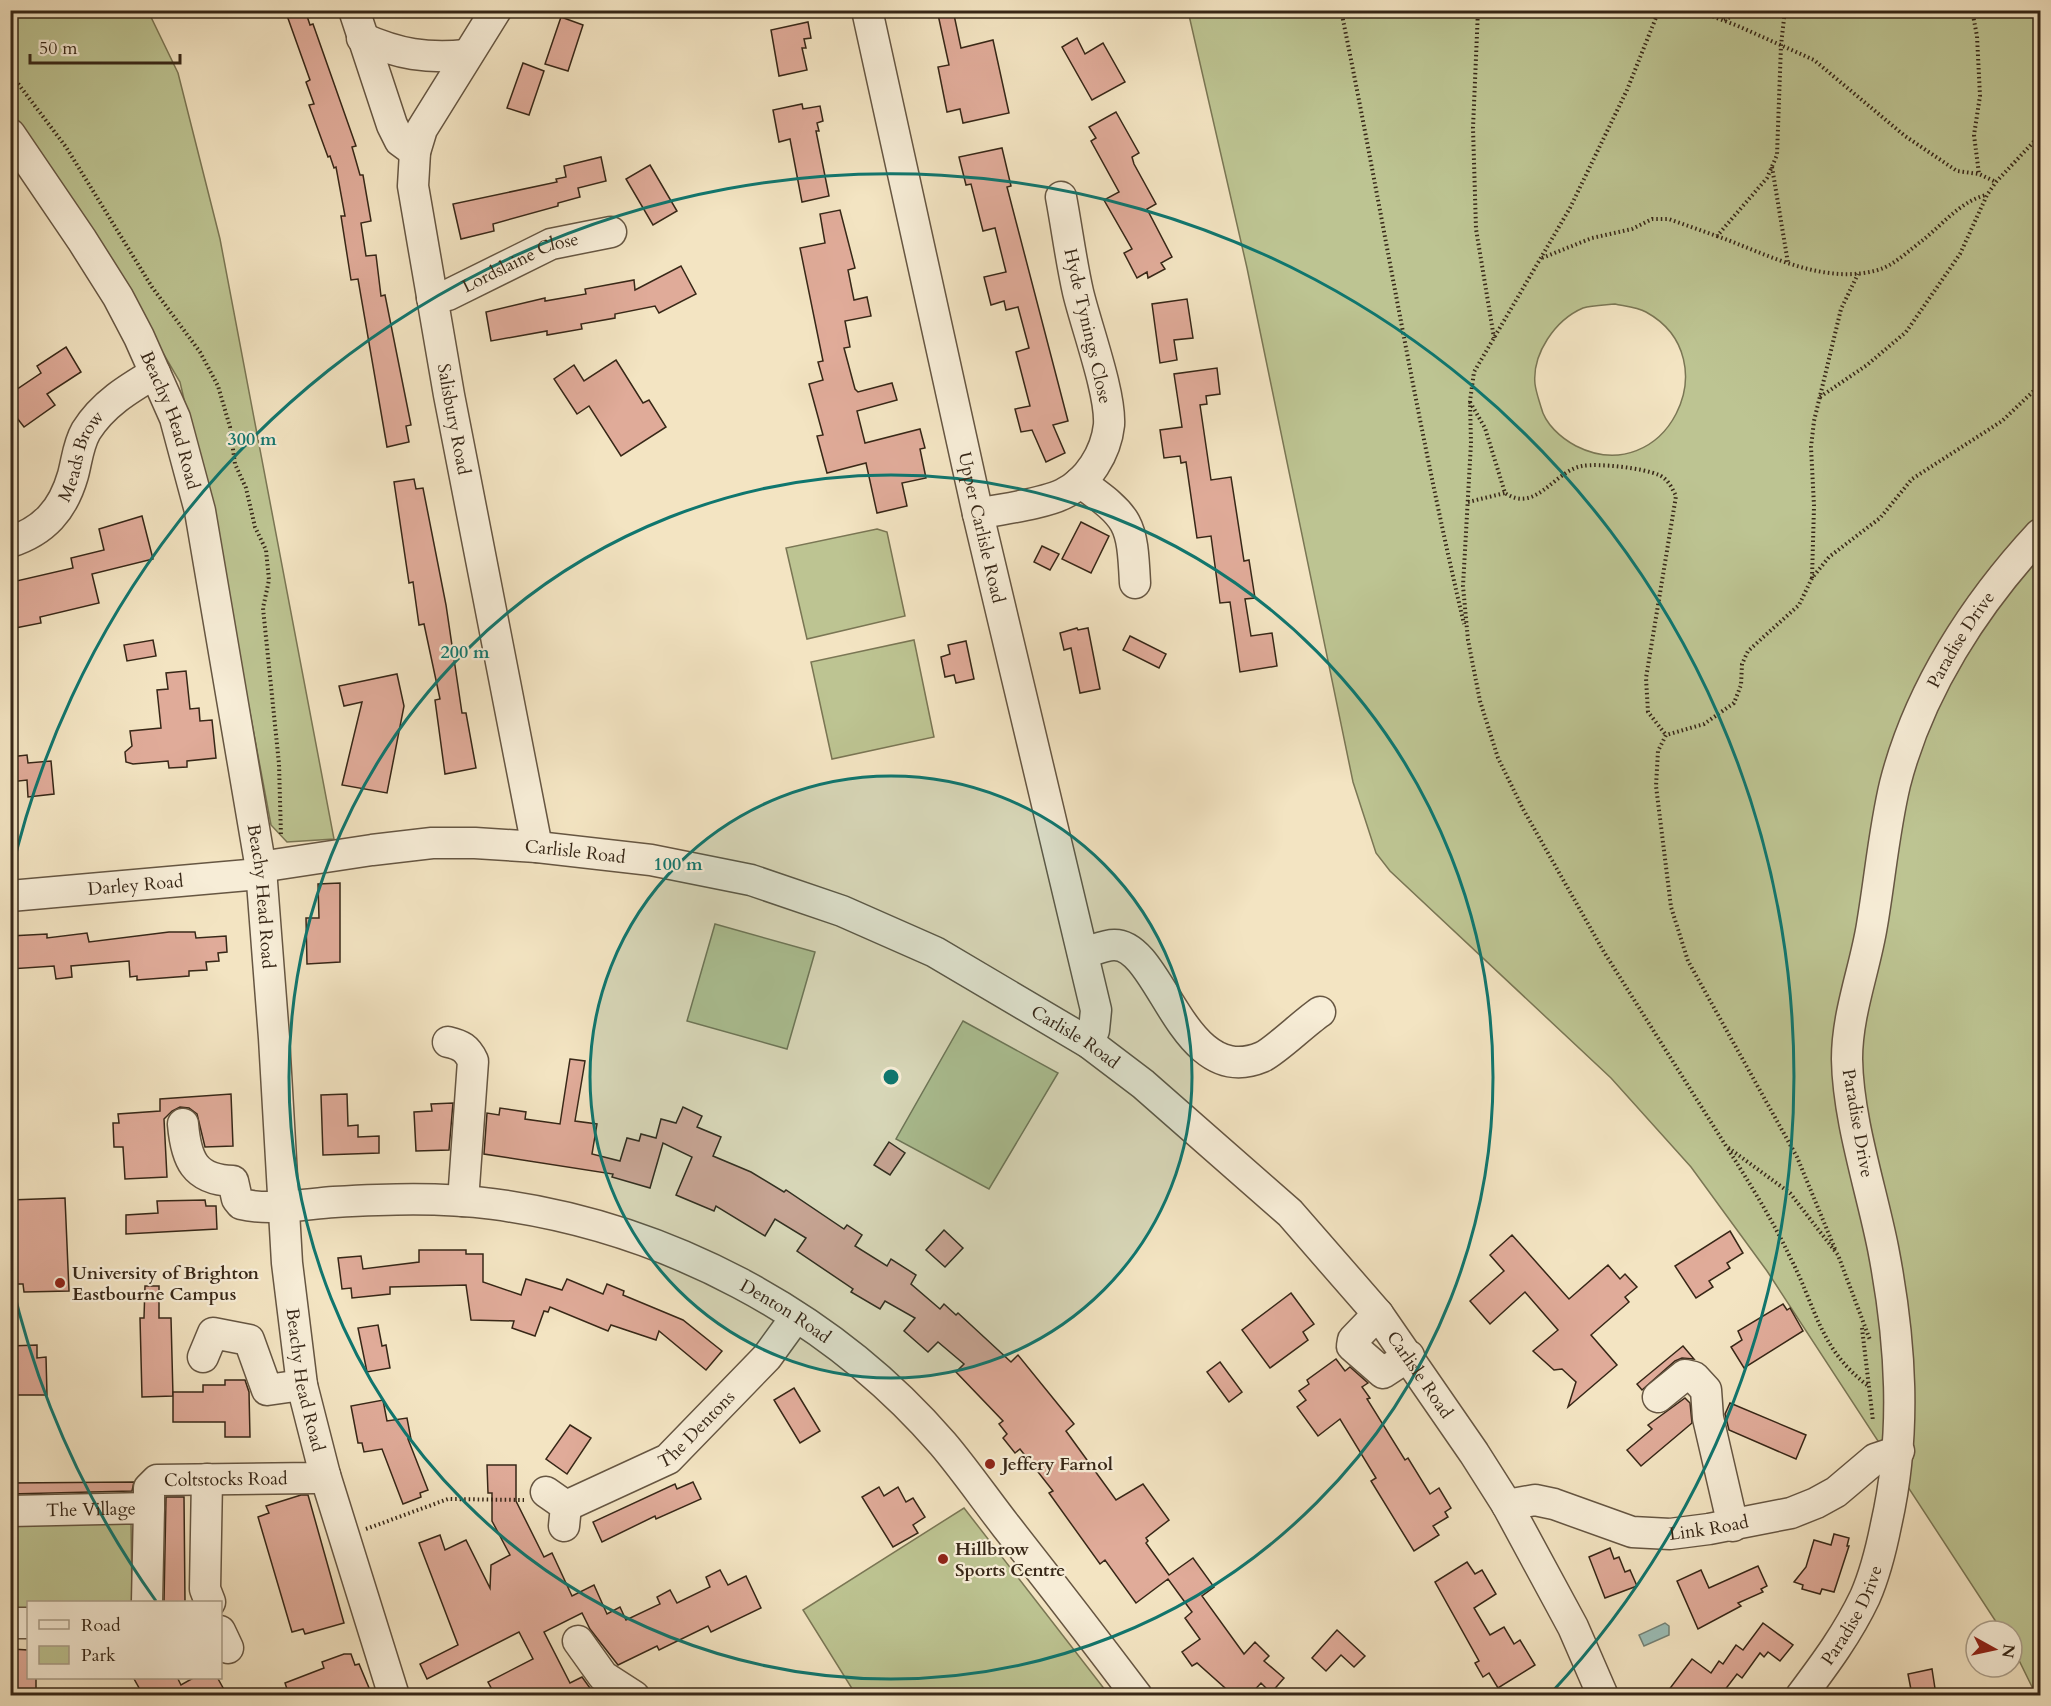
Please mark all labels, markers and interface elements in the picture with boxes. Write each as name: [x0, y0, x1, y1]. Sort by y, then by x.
scale bar: [30, 27, 180, 65]
text: 50 m: [39, 36, 78, 61]
street label: Lordslaine Close: [458, 227, 581, 299]
street label: Hyde Tynings Close: [1057, 246, 1118, 406]
street label: Beachy Head Road: [134, 347, 206, 493]
street label: Salisbury Road: [431, 362, 476, 477]
street label: Meads Brow: [52, 405, 110, 506]
text: 300 m: [227, 427, 277, 452]
street label: Upper Carlisle Road: [952, 450, 1011, 606]
street label: Paradise Drive: [1921, 586, 2001, 692]
text: 200 m: [440, 640, 490, 665]
street label: Beachy Head Road: [241, 822, 281, 970]
street label: Carlisle Road: [524, 834, 627, 870]
text: 100 m: [653, 852, 703, 877]
street label: Darley Road: [87, 869, 185, 902]
street label: Carlisle Road: [1026, 999, 1125, 1075]
centre of rings: [881, 1067, 901, 1087]
street label: Paradise Drive: [1836, 1067, 1879, 1179]
place label: University of Brighton Eastbourne Campus: [72, 1261, 260, 1307]
street label: Denton Road: [735, 1274, 836, 1350]
marker: University of Brighton Eastbourne Campus: [53, 1276, 67, 1290]
street label: Beachy Head Road: [280, 1307, 331, 1455]
street label: Carlisle Road: [1381, 1326, 1459, 1424]
street label: The Dentons: [654, 1385, 741, 1475]
place label: Jeffery Farnol: [999, 1452, 1113, 1477]
marker: Jeffery Farnol: [983, 1457, 997, 1471]
street label: Coltstocks Road: [164, 1466, 288, 1493]
street label: The Village: [46, 1496, 136, 1523]
street label: Link Road: [1668, 1509, 1751, 1547]
place label: Hillbrow Sports Centre: [955, 1537, 1065, 1583]
marker: Hillbrow Sports Centre: [936, 1552, 950, 1566]
street label: Paradise Drive: [1815, 1562, 1889, 1670]
legend: [27, 1601, 222, 1679]
text: Road: [81, 1613, 121, 1638]
north arrow: [1964, 1619, 2024, 1679]
text: Park: [81, 1643, 116, 1668]
text: N: [1996, 1643, 2020, 1659]

